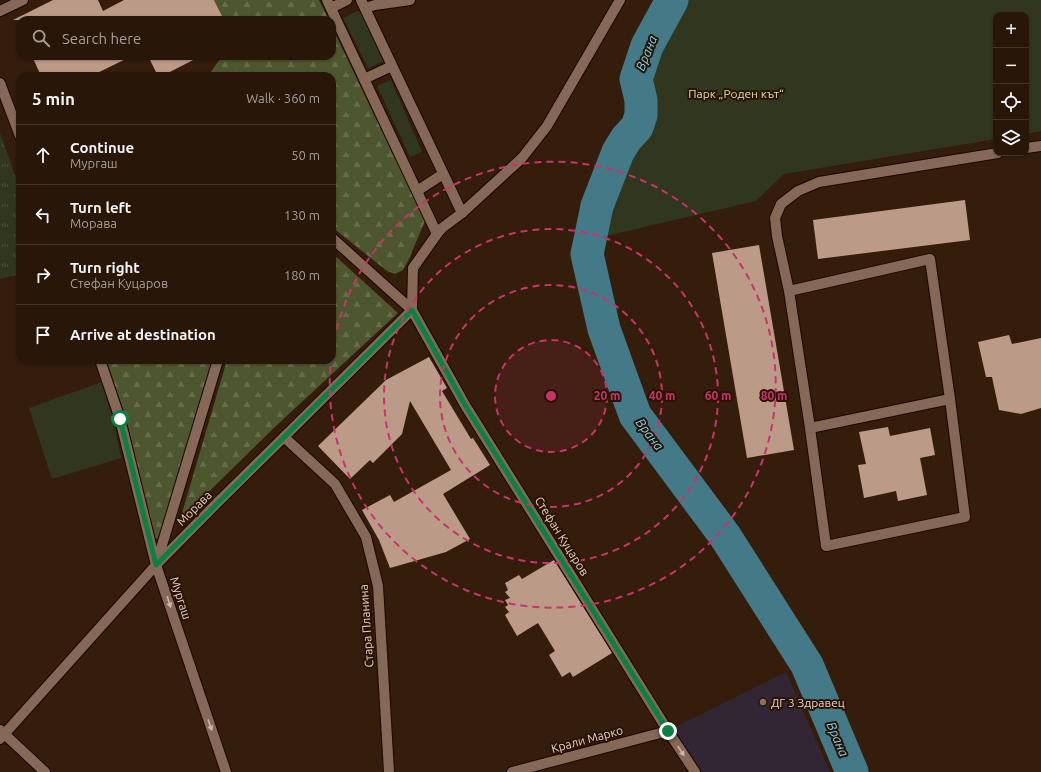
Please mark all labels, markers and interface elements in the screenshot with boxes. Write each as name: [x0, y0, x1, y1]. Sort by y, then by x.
map controls: [993, 12, 1029, 156]
button: +: [993, 12, 1029, 48]
search box: [16, 16, 336, 60]
icon: search: [30, 27, 52, 49]
text: Search here: [62, 30, 141, 47]
water label: Врана: [633, 34, 659, 72]
button: −: [993, 48, 1029, 84]
button: locate: [993, 84, 1029, 120]
park label: Парк „Роден кът“: [688, 87, 784, 100]
text: 5 min: [32, 89, 75, 108]
text: Walk · 360 m: [246, 91, 320, 105]
button: layers: [993, 120, 1029, 156]
text: Continue: [70, 139, 134, 156]
icon: ahead: [32, 144, 54, 166]
text: 50 m: [291, 148, 320, 162]
text: Мургаш: [70, 156, 118, 170]
text: Turn left: [70, 199, 131, 216]
icon: left: [32, 204, 54, 226]
text: 130 m: [284, 208, 320, 222]
text: Морава: [70, 216, 117, 230]
text: Turn right: [70, 259, 140, 276]
icon: right: [32, 264, 54, 286]
text: 180 m: [284, 268, 320, 282]
text: Стефан Куцаров: [70, 276, 168, 290]
icon: arrive: [32, 324, 54, 346]
text: Arrive at destination: [70, 326, 216, 343]
centre of rings: [544, 389, 558, 403]
text: 20 m: [594, 389, 620, 402]
text: 40 m: [649, 389, 675, 402]
text: 60 m: [705, 389, 731, 402]
text: 80 m: [761, 389, 787, 402]
route start: [111, 410, 129, 428]
water label: Врана: [634, 415, 666, 453]
street label: Морава: [174, 488, 214, 528]
street label: Стефан Куцаров: [532, 494, 592, 578]
street label: Мургаш: [168, 575, 194, 621]
street label: Стара Планина: [357, 584, 375, 668]
one-way arrow: [166, 596, 172, 608]
place label: ДГ 3 Здравец: [771, 696, 845, 709]
marker: ДГ 3 Здравец: [758, 697, 768, 707]
one-way arrow: [207, 719, 213, 731]
water label: Врана: [824, 720, 852, 758]
route end: [659, 722, 677, 740]
street label: Крали Марко: [550, 723, 624, 755]
one-way arrow: [677, 746, 685, 757]

